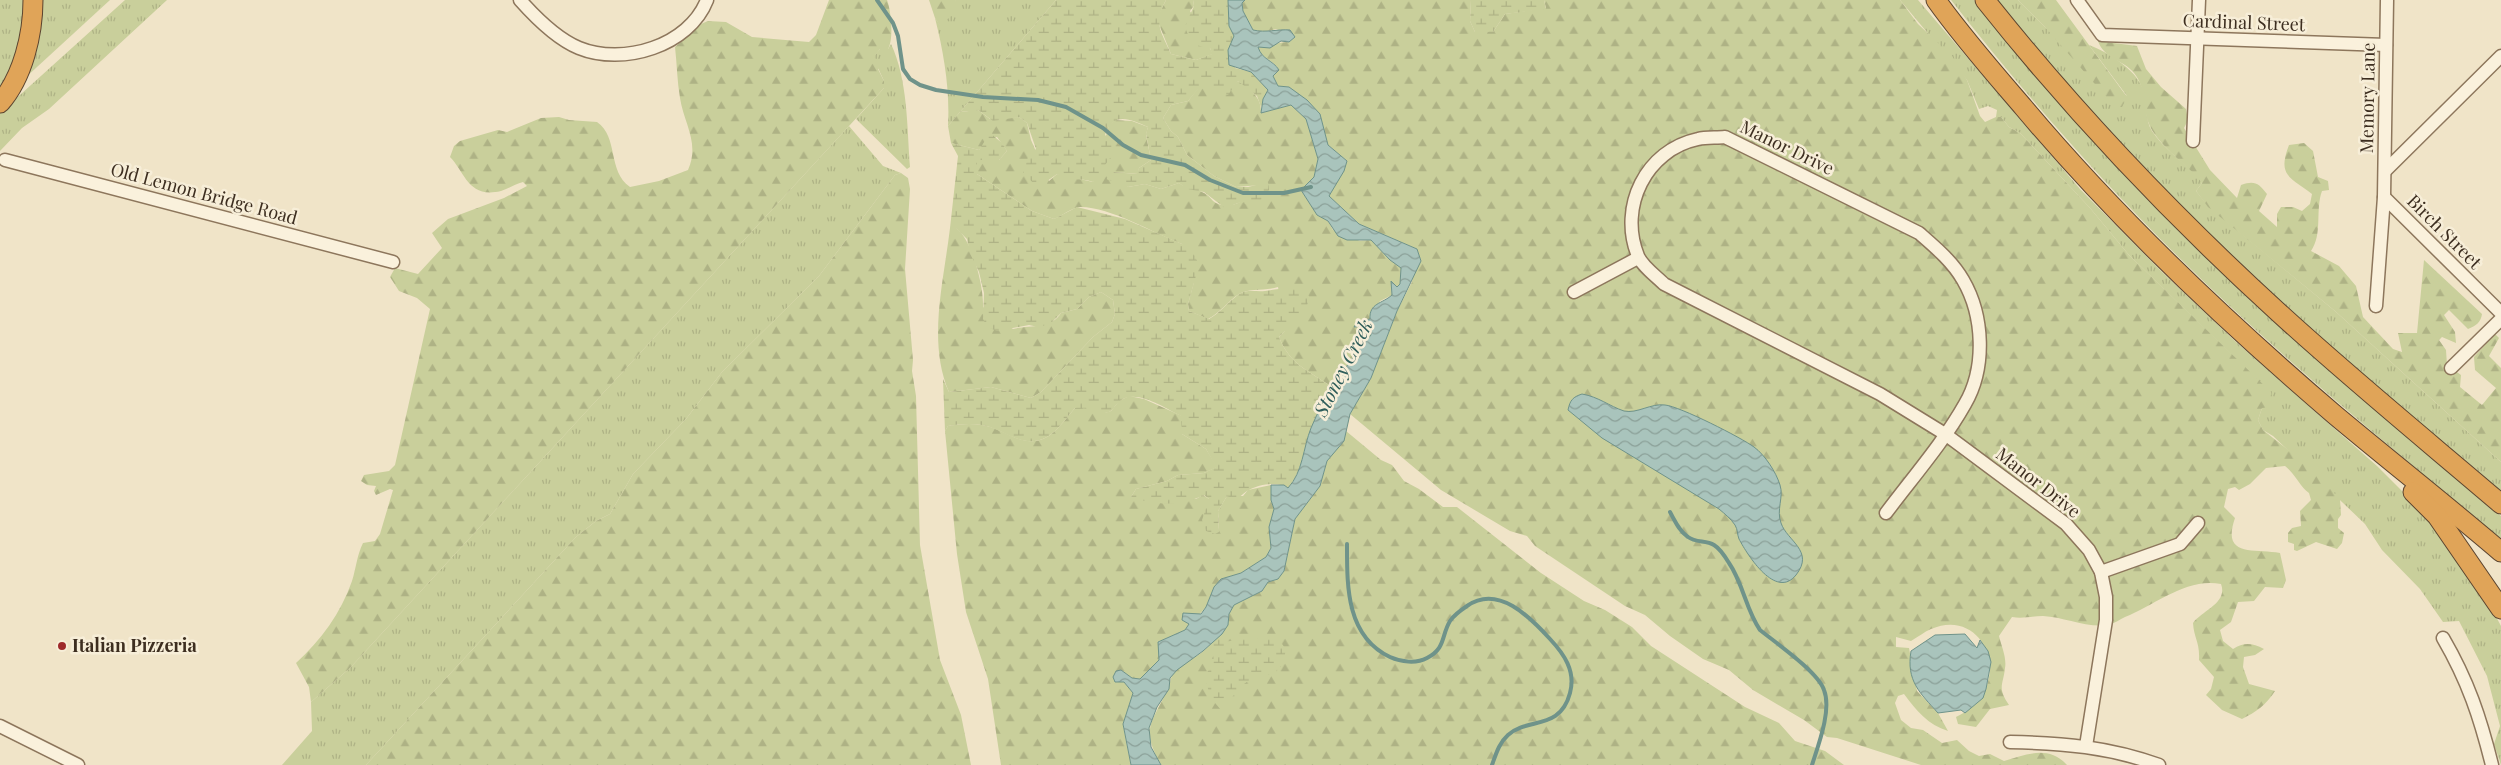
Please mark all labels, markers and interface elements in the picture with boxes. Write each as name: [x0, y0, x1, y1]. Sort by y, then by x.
street label: Cardinal Street: [2182, 8, 2306, 36]
street label: Memory Lane: [2354, 42, 2380, 154]
street label: Manor Drive: [1737, 114, 1838, 180]
street label: Old Lemon Bridge Road: [108, 157, 301, 230]
street label: Birch Street: [2402, 189, 2488, 274]
water label: Stoney Creek: [1306, 314, 1378, 421]
street label: Manor Drive: [1991, 442, 2086, 523]
place label: Italian Pizzeria: [72, 633, 197, 657]
marker: Italian Pizzeria: [56, 640, 68, 652]

